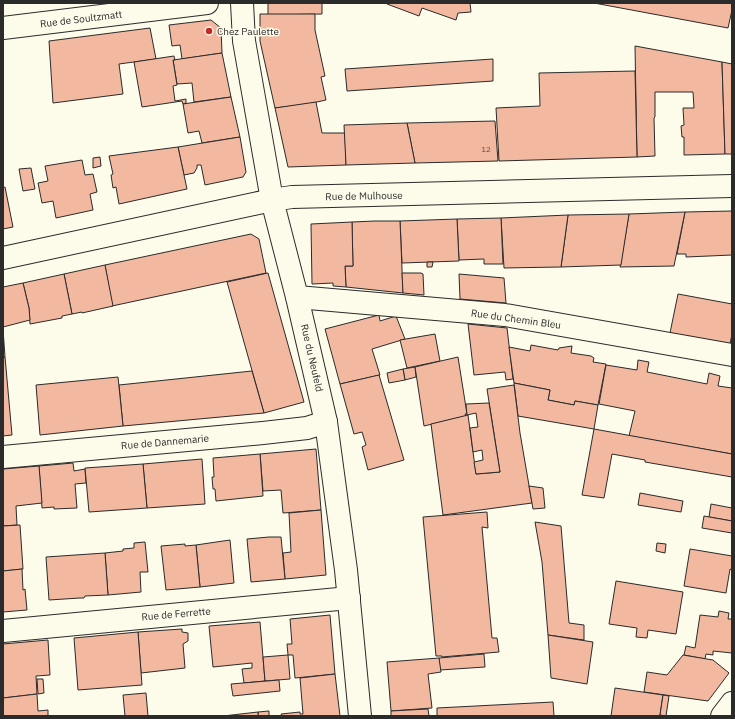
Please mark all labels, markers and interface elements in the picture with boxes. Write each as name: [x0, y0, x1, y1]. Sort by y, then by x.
street label: Rue de Soultzmatt: [39, 7, 123, 30]
place label: Chez Paulette: [217, 25, 279, 38]
marker: Chez Paulette: [204, 26, 214, 36]
house number: 12: [481, 144, 491, 154]
street label: Rue de Mulhouse: [325, 189, 403, 203]
street label: Rue du Chemin Bleu: [470, 306, 562, 332]
street label: Rue du Neufeld: [298, 323, 326, 393]
street label: Rue de Dannemarie: [120, 432, 210, 452]
street label: Rue de Ferrette: [141, 604, 212, 624]

